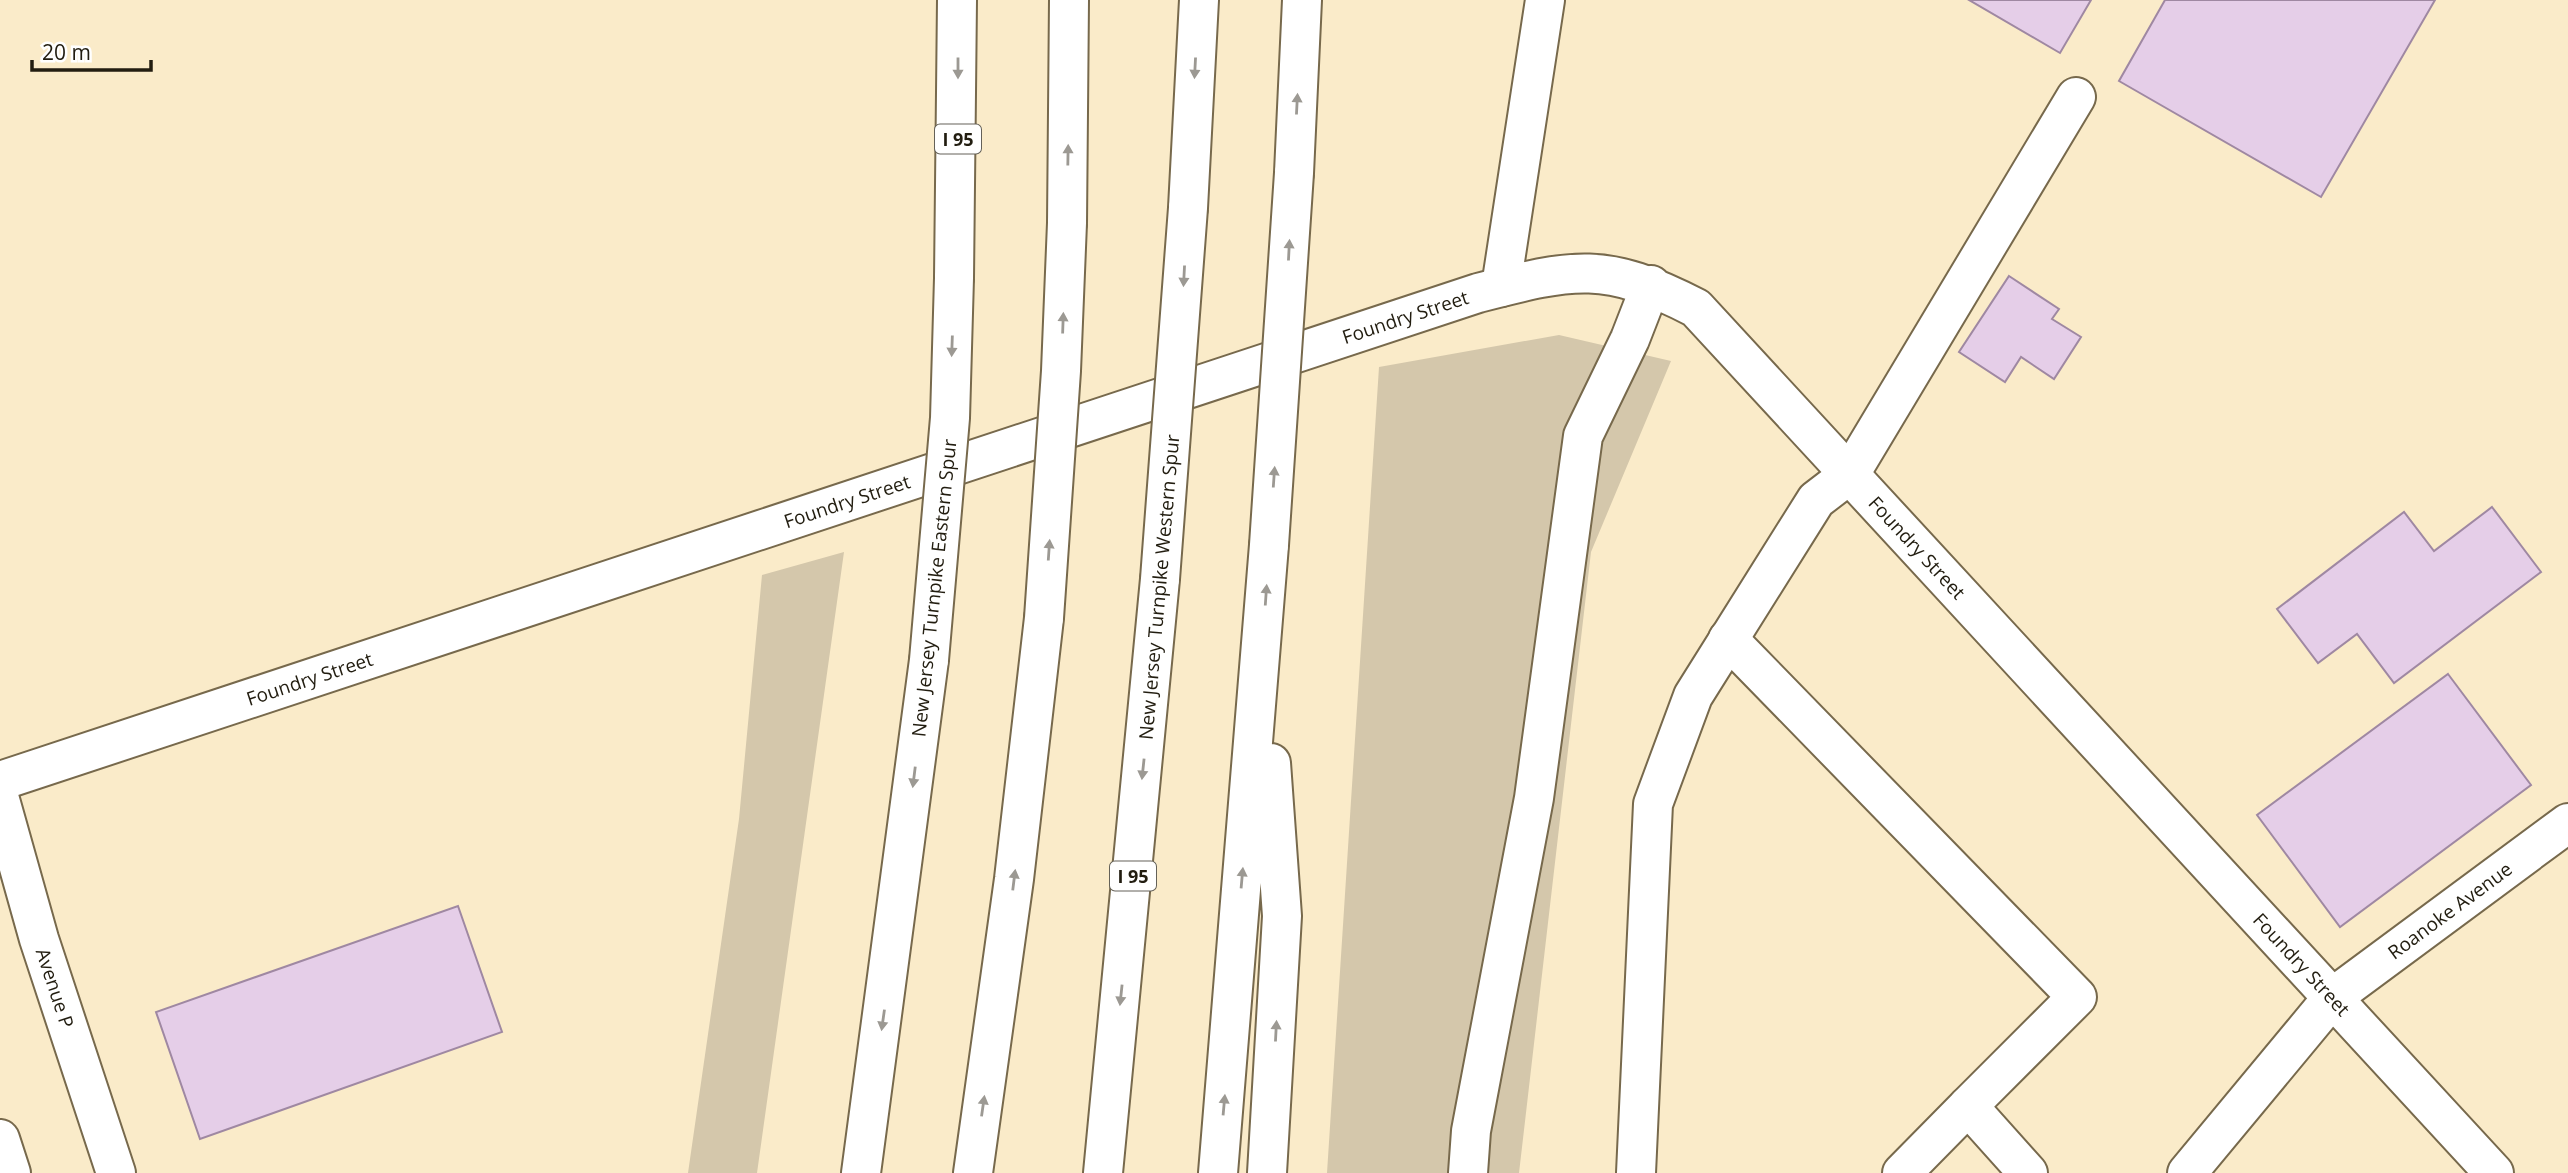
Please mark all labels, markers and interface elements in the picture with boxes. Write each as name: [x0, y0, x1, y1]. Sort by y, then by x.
scale bar: [32, 28, 150, 72]
text: 20 m: [42, 38, 91, 66]
one-way arrow: [952, 57, 964, 79]
one-way arrow: [1190, 57, 1201, 79]
one-way arrow: [1292, 93, 1303, 115]
road number: I 95: [935, 124, 981, 154]
one-way arrow: [1062, 144, 1074, 166]
one-way arrow: [1284, 238, 1295, 260]
one-way arrow: [1178, 265, 1189, 287]
street label: Foundry Street: [1339, 284, 1472, 350]
one-way arrow: [1057, 311, 1068, 333]
one-way arrow: [947, 335, 958, 357]
street label: New Jersey Turnpike Western Spur: [1133, 433, 1185, 741]
street label: New Jersey Turnpike Eastern Spur: [905, 438, 963, 738]
one-way arrow: [1269, 465, 1280, 487]
street label: Foundry Street: [781, 468, 914, 534]
street label: Foundry Street: [1863, 491, 1971, 605]
one-way arrow: [1044, 538, 1055, 560]
one-way arrow: [1261, 584, 1272, 606]
street label: Foundry Street: [243, 646, 376, 712]
one-way arrow: [1137, 758, 1148, 780]
one-way arrow: [909, 766, 920, 788]
street label: Roanoke Avenue: [2382, 856, 2517, 965]
road number: I 95: [1110, 862, 1156, 890]
one-way arrow: [1237, 867, 1248, 889]
one-way arrow: [1009, 869, 1020, 891]
street label: Foundry Street: [2247, 907, 2356, 1022]
street label: Avenue P: [30, 945, 80, 1031]
one-way arrow: [1115, 985, 1126, 1007]
one-way arrow: [877, 1010, 888, 1032]
one-way arrow: [1270, 1020, 1281, 1042]
one-way arrow: [978, 1094, 989, 1116]
one-way arrow: [1219, 1094, 1230, 1116]

